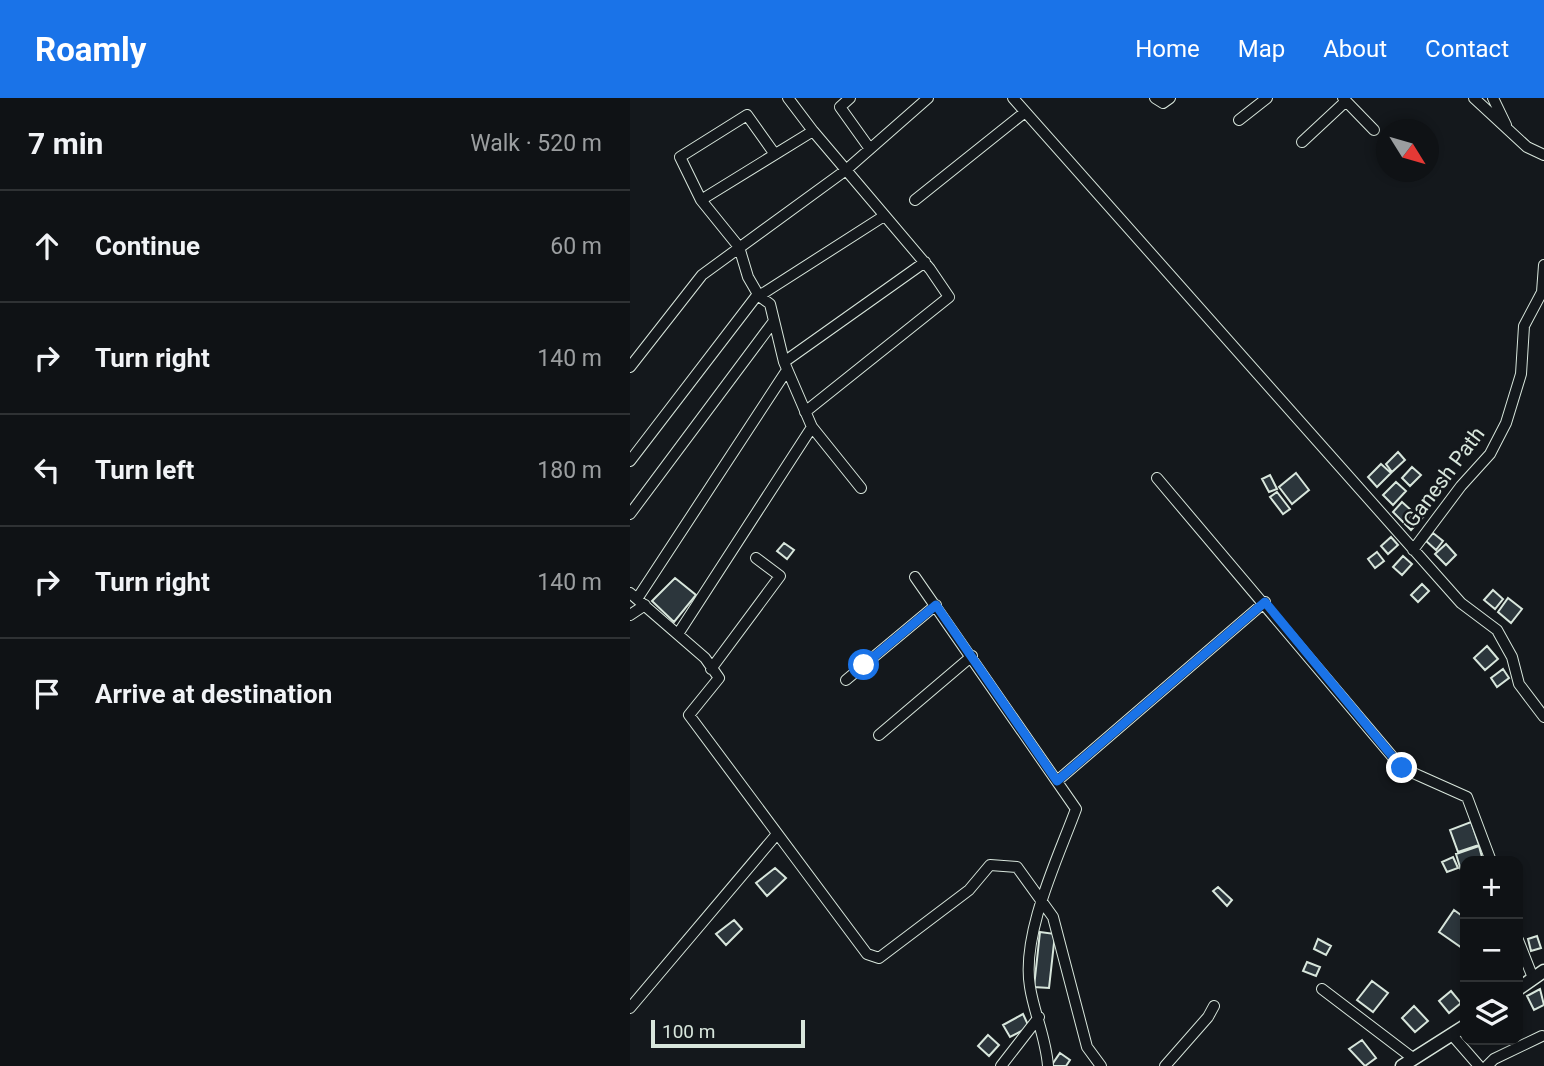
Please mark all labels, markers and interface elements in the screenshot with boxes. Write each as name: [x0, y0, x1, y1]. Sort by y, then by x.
text: Roamly: [35, 30, 146, 69]
text: Home: [1135, 35, 1200, 63]
text: Map: [1238, 35, 1285, 63]
text: About: [1323, 35, 1387, 63]
text: Contact: [1425, 35, 1509, 63]
north arrow: [1376, 119, 1439, 182]
text: 7 min: [28, 126, 103, 161]
text: Walk · 520 m: [470, 130, 602, 157]
icon: ahead: [28, 227, 66, 265]
text: Continue: [95, 231, 200, 261]
text: 60 m: [550, 233, 602, 260]
icon: right: [28, 339, 66, 377]
text: Turn right: [95, 343, 210, 373]
text: 140 m: [537, 345, 602, 372]
street label: Ganesh Path: [1399, 422, 1489, 532]
icon: left: [28, 451, 66, 489]
text: Turn left: [95, 455, 194, 485]
text: 180 m: [537, 457, 602, 484]
icon: right: [28, 563, 66, 601]
text: Turn right: [95, 567, 210, 597]
text: 140 m: [537, 569, 602, 596]
route start: [848, 649, 879, 680]
icon: arrive: [28, 675, 66, 713]
text: Arrive at destination: [95, 679, 332, 709]
route end: [1386, 752, 1417, 783]
map controls: [1460, 856, 1523, 1045]
button: +: [1460, 856, 1523, 919]
button: −: [1460, 919, 1523, 982]
button: layers: [1460, 982, 1523, 1045]
scale bar: [651, 1017, 805, 1049]
text: 100 m: [662, 1020, 715, 1043]

